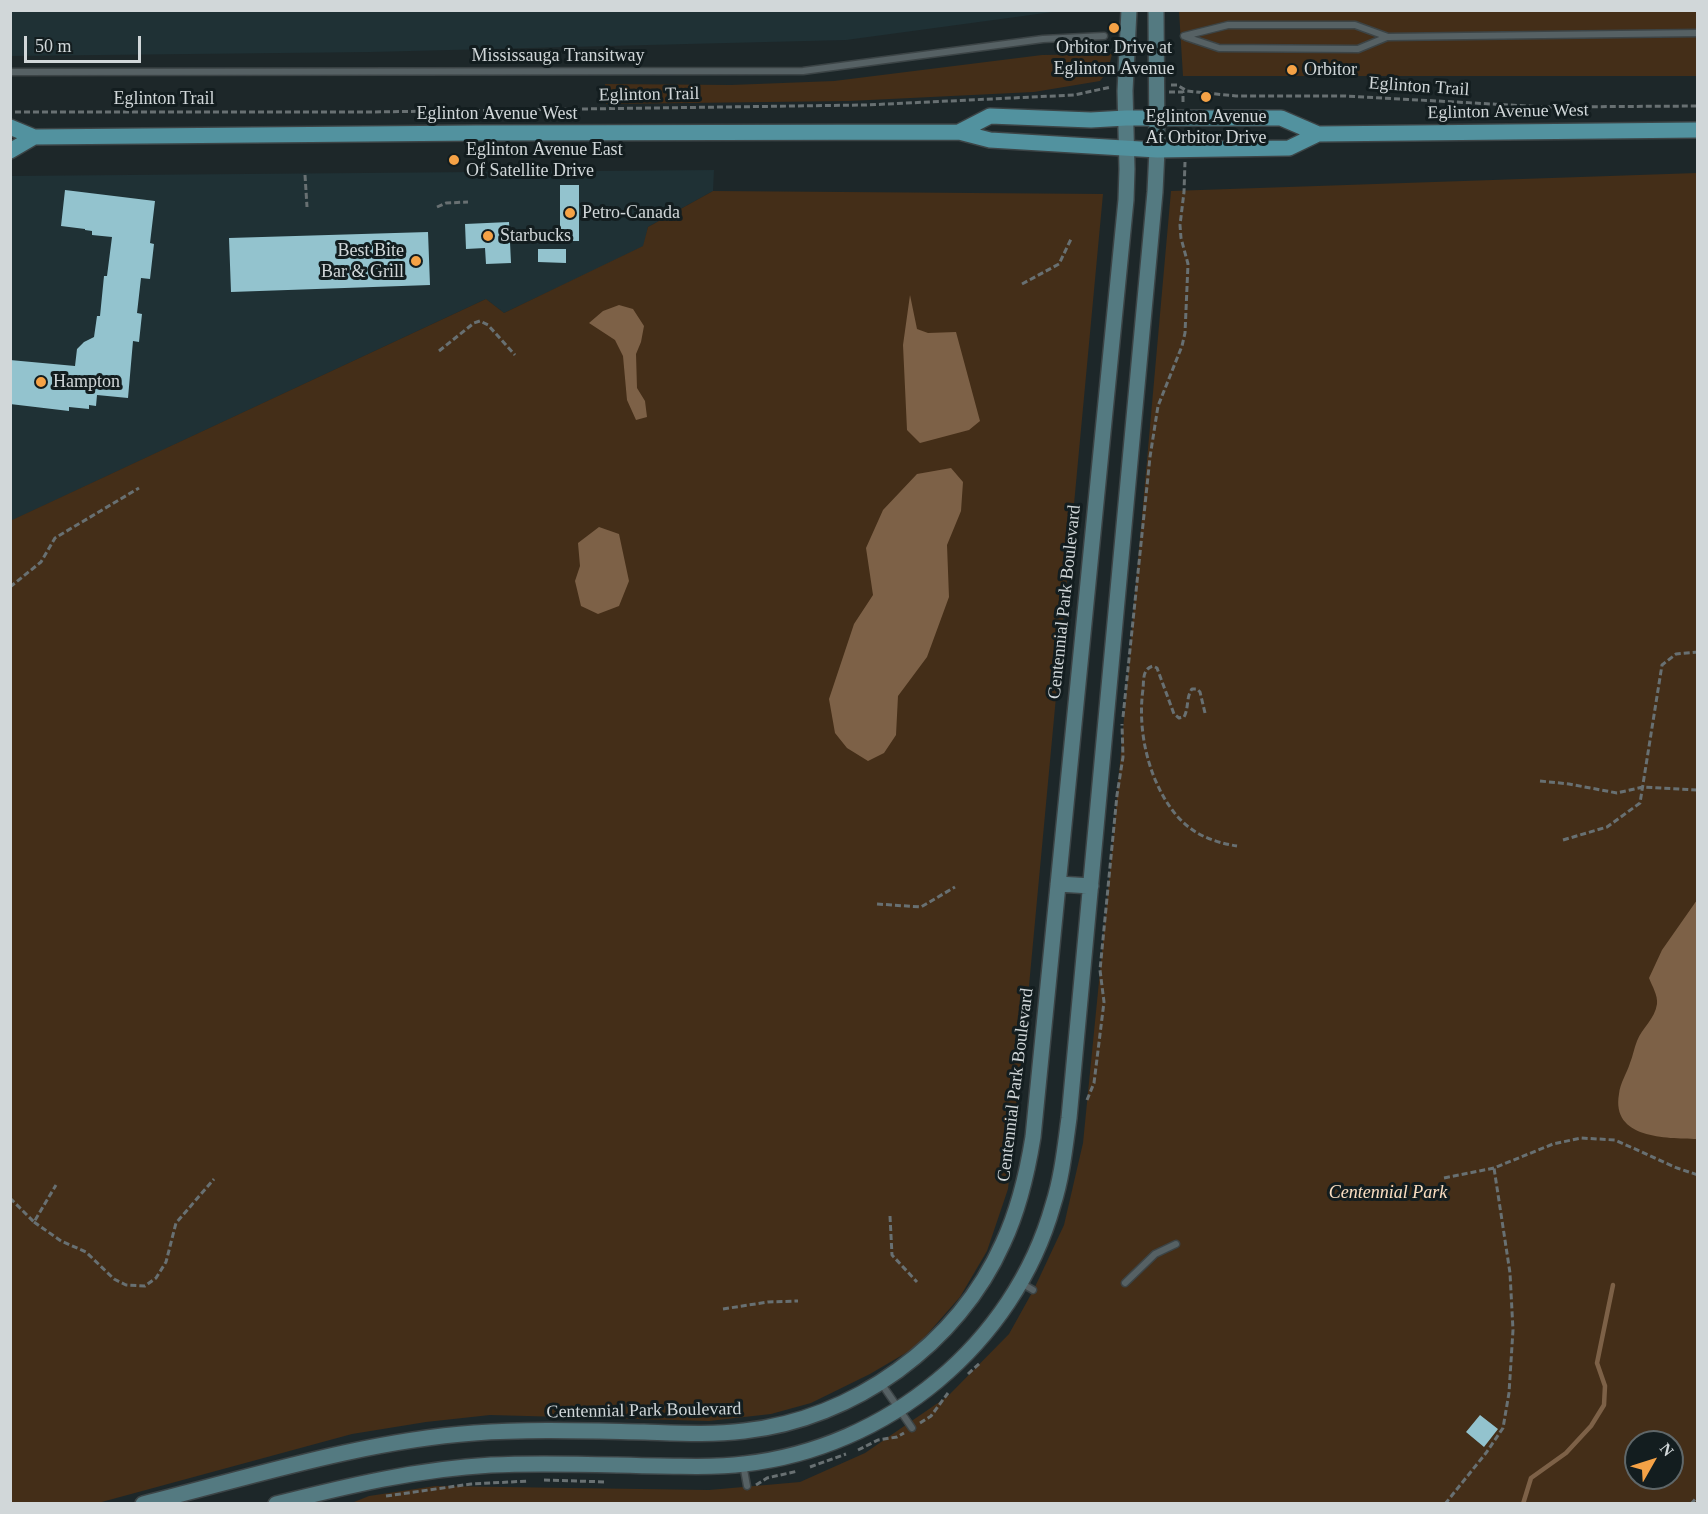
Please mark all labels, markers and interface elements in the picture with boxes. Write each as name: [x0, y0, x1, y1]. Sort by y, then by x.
marker: Orbitor Drive at Eglinton Avenue: [1107, 21, 1121, 35]
scale bar: [27, 24, 144, 62]
text: 50 m: [35, 36, 72, 56]
place label: Orbitor Drive at Eglinton Avenue: [1053, 37, 1175, 80]
street label: Mississauga Transitway: [472, 45, 644, 67]
place label: Orbitor: [1304, 59, 1357, 81]
marker: Orbitor: [1285, 63, 1299, 77]
street label: Eglinton Trail: [1368, 73, 1470, 101]
street label: Eglinton Trail: [598, 83, 700, 107]
street label: Eglinton Trail: [114, 88, 214, 110]
marker: Eglinton Avenue At Orbitor Drive: [1199, 90, 1213, 104]
street label: Eglinton Avenue West: [1427, 100, 1589, 124]
street label: Eglinton Avenue West: [416, 103, 578, 125]
place label: Eglinton Avenue At Orbitor Drive: [1145, 106, 1267, 148]
place label: Eglinton Avenue East Of Satellite Drive: [466, 139, 623, 182]
marker: Eglinton Avenue East Of Satellite Drive: [447, 153, 461, 167]
place label: Petro-Canada: [582, 202, 680, 224]
marker: Petro-Canada: [563, 206, 577, 220]
place label: Starbucks: [500, 225, 571, 247]
marker: Starbucks: [481, 229, 495, 243]
place label: Best Bite Bar & Grill: [321, 240, 404, 282]
marker: Best Bite Bar & Grill: [409, 254, 423, 268]
place label: Hampton: [53, 371, 120, 393]
marker: Hampton: [34, 375, 48, 389]
street label: Centennial Park Boulevard: [1044, 504, 1086, 700]
street label: Centennial Park Boulevard: [993, 987, 1039, 1183]
park label: Centennial Park: [1329, 1182, 1447, 1204]
street label: Centennial Park Boulevard: [546, 1399, 742, 1423]
north arrow: [1624, 1430, 1684, 1490]
text: N: [1657, 1440, 1677, 1459]

